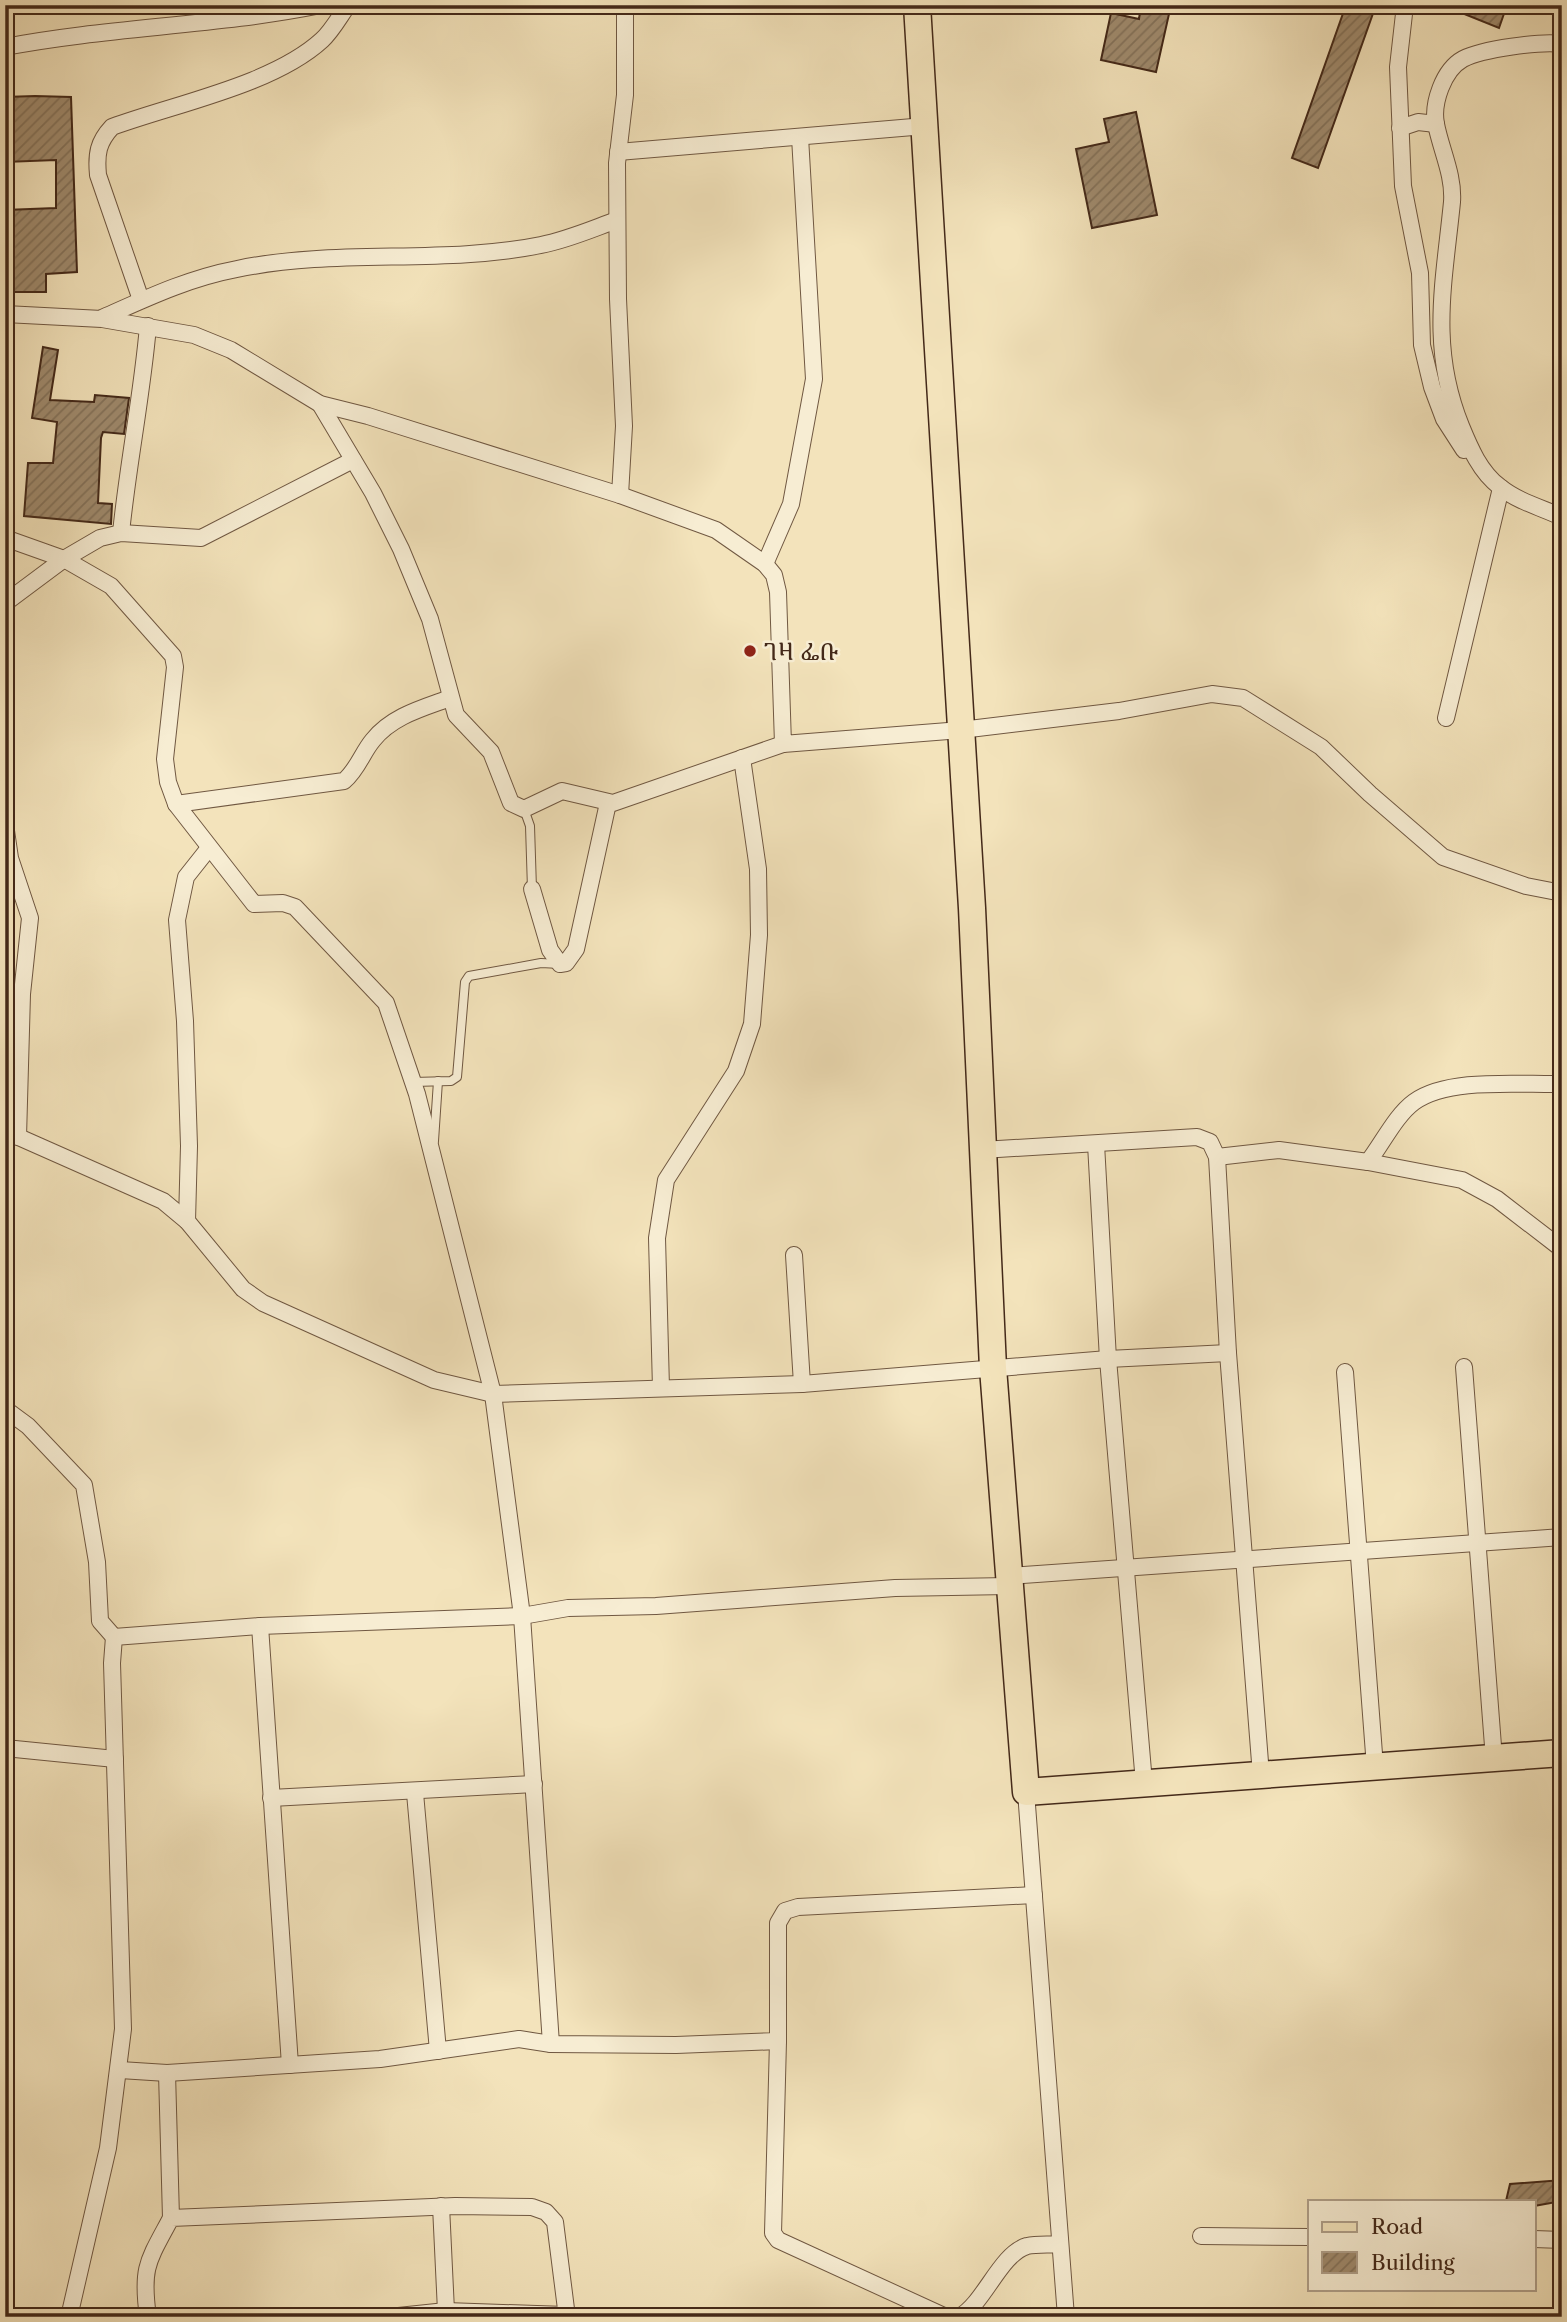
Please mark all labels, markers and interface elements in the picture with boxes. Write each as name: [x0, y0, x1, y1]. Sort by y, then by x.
place label: ገዛ ፌቡ: [764, 637, 838, 666]
marker: ገዛ ፌቡ: [742, 643, 758, 659]
legend: [1308, 2200, 1536, 2290]
text: Road: [1371, 2214, 1423, 2239]
text: Building: [1371, 2250, 1456, 2275]

